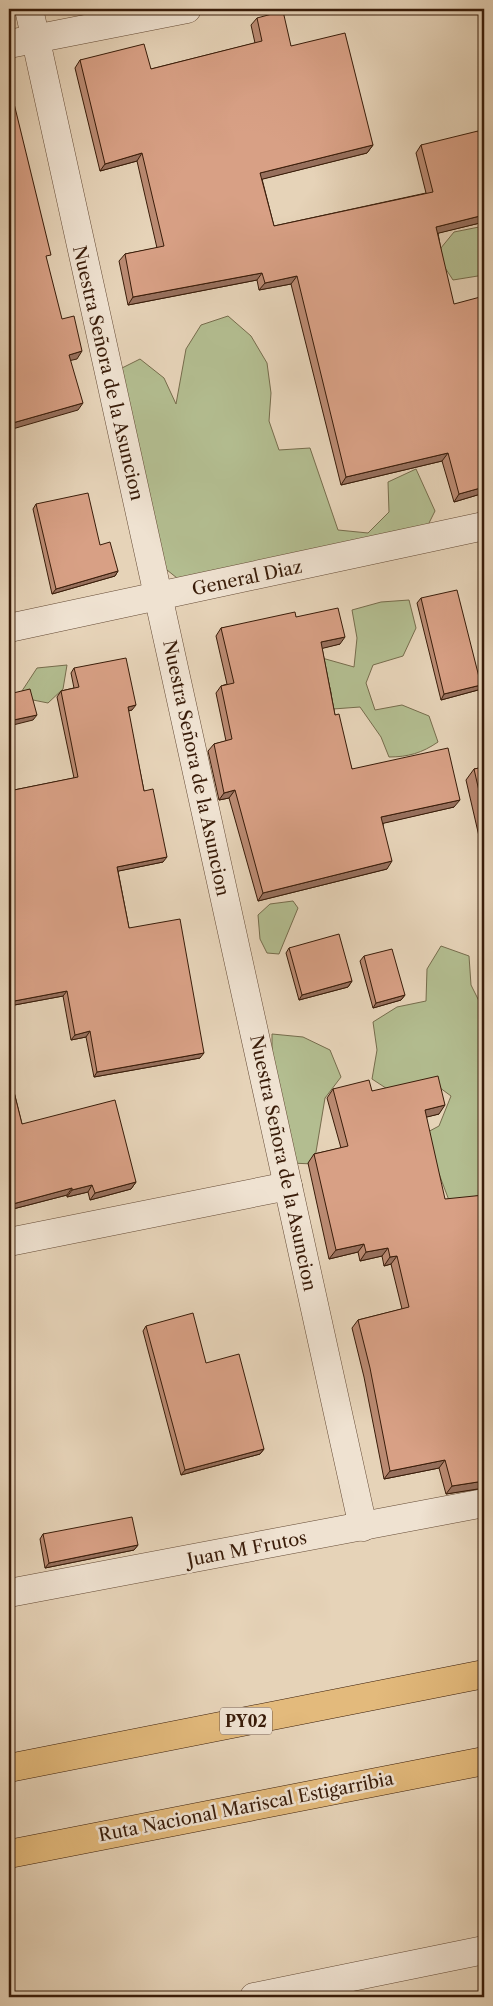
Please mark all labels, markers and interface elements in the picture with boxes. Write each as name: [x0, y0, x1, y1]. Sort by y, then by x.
street label: Nuestra Señora de la Asuncion: [68, 243, 148, 503]
street label: General Diaz: [190, 556, 304, 600]
street label: Nuestra Señora de la Asuncion: [158, 638, 234, 898]
street label: Nuestra Señora de la Asuncion: [245, 1033, 321, 1293]
street label: Juan M Frutos: [182, 1527, 309, 1572]
road number: PY02: [220, 1708, 272, 1734]
street label: Ruta Nacional Mariscal Estigarribia: [96, 1767, 396, 1846]

